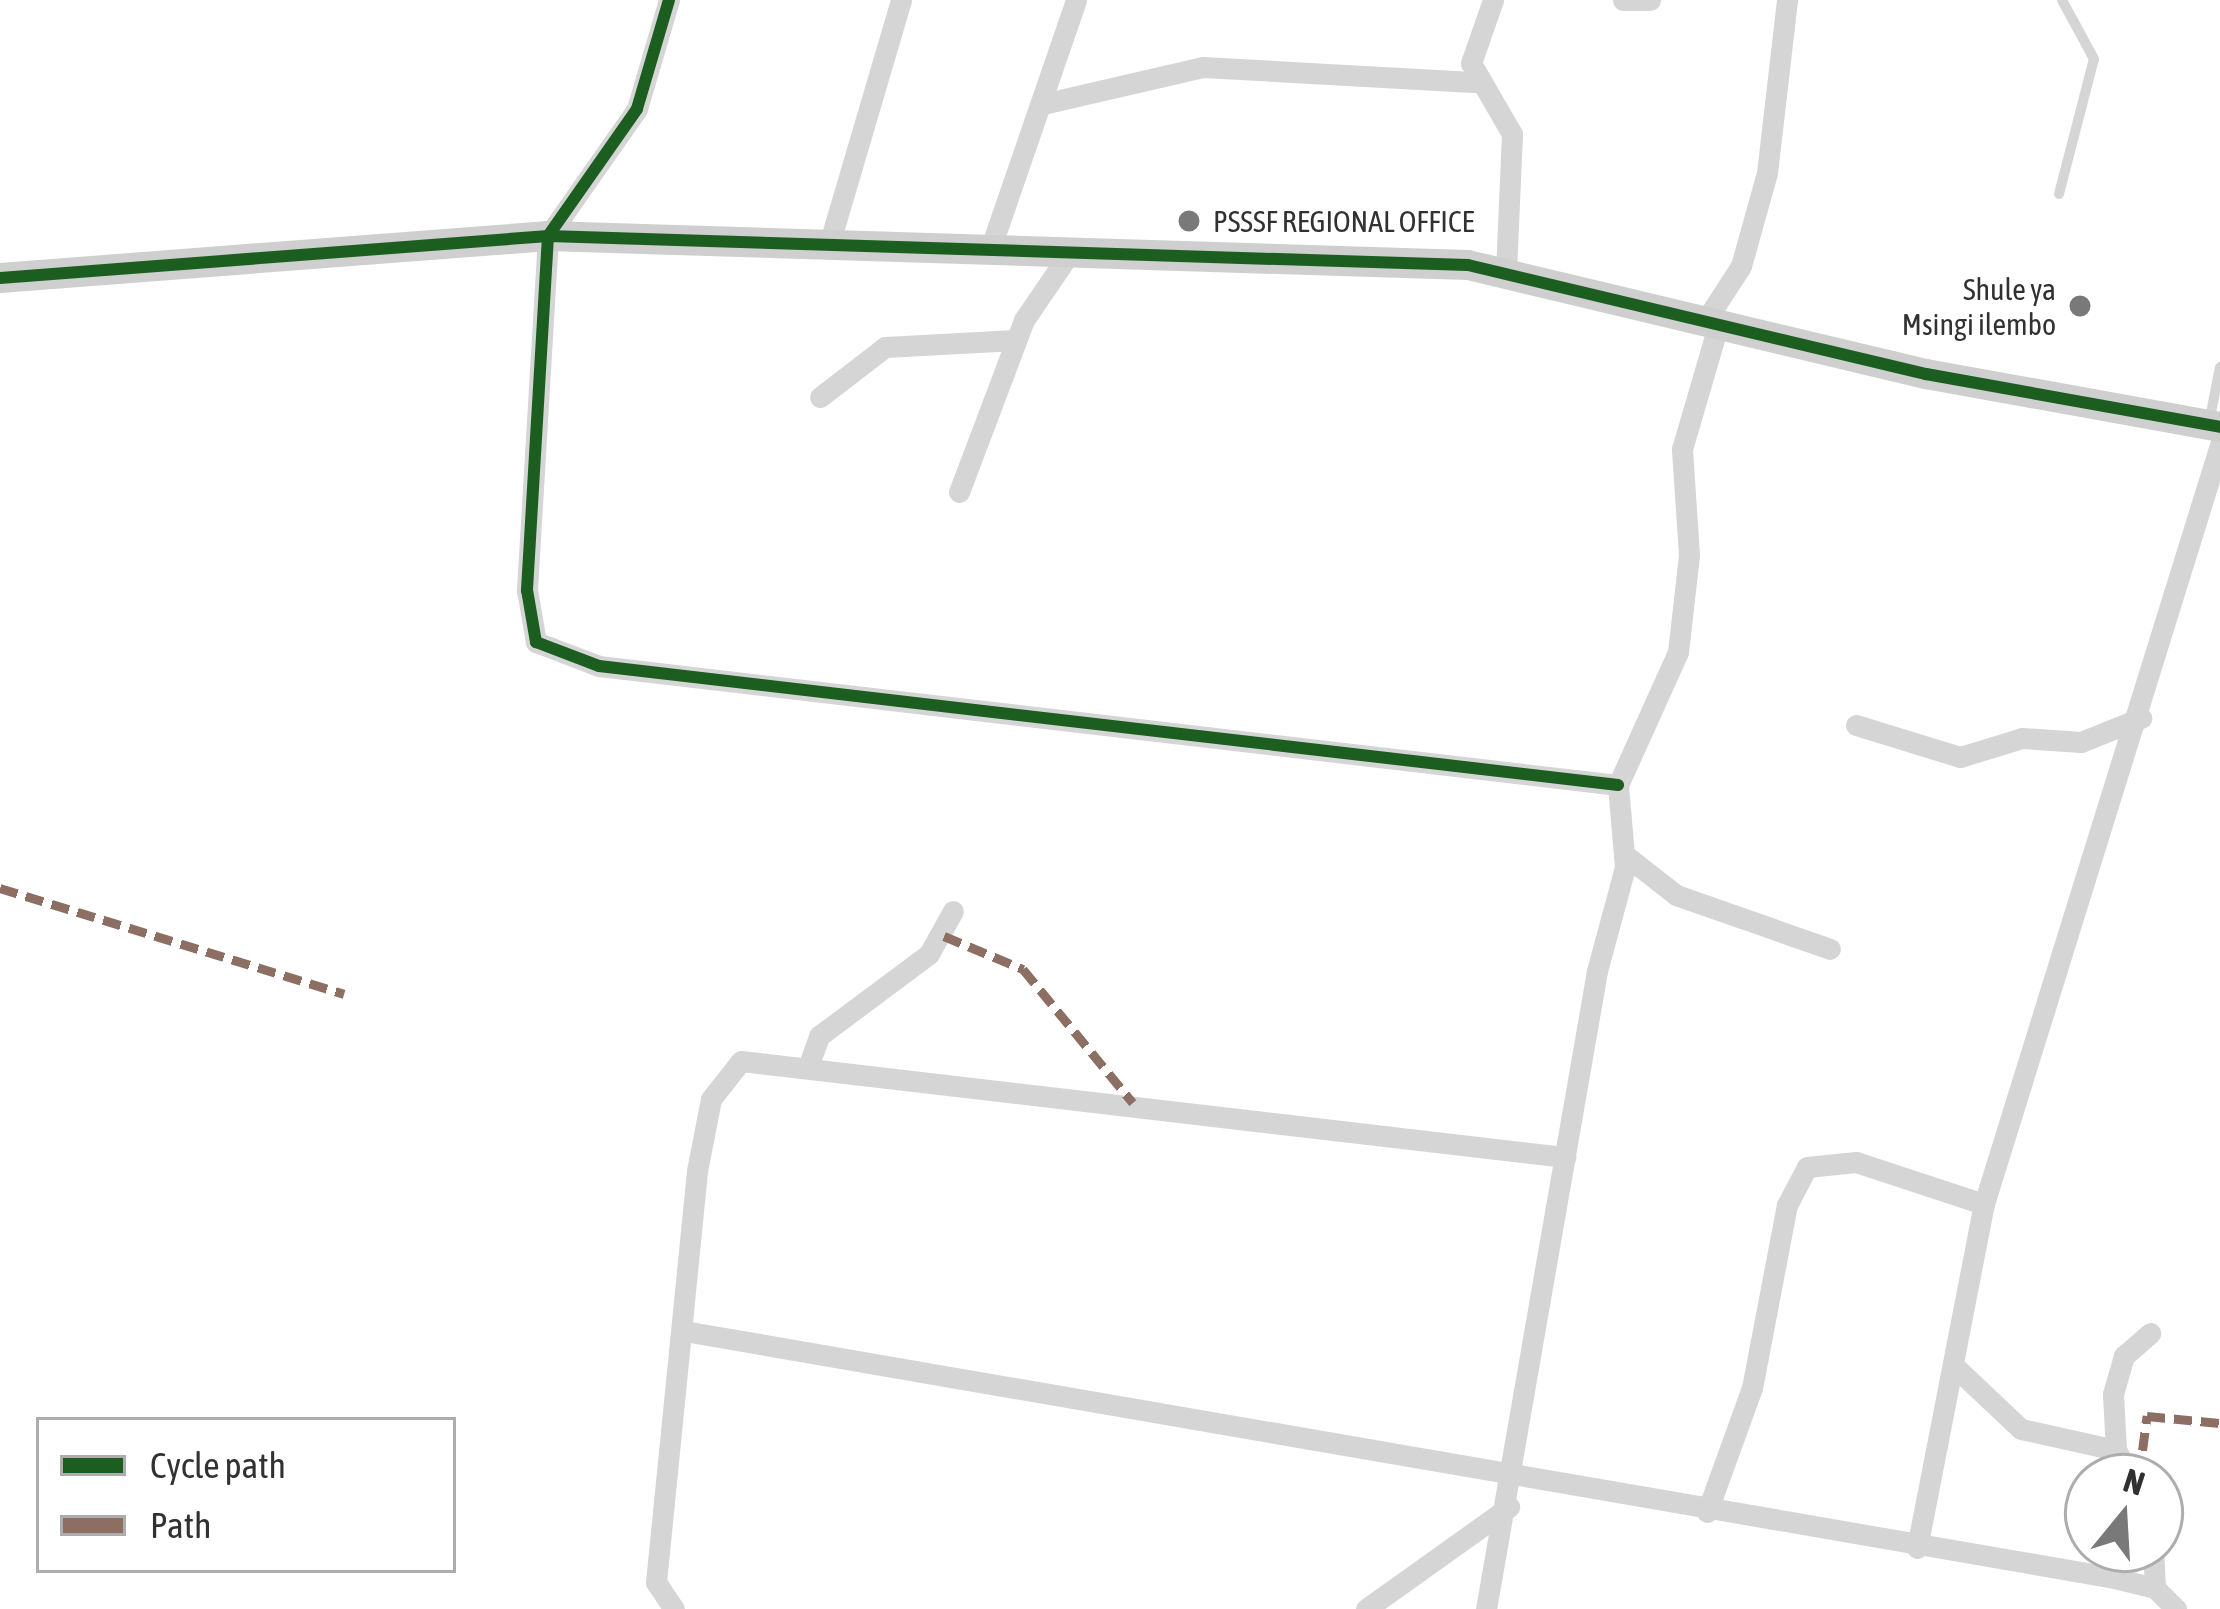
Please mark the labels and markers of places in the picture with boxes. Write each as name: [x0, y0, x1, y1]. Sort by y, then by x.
place label: PSSSF REGIONAL OFFICE: [1213, 203, 1474, 239]
marker: PSSSF REGIONAL OFFICE: [1176, 208, 1202, 234]
place label: Shule ya Msingi ilembo: [1902, 271, 2056, 342]
marker: Shule ya Msingi ilembo: [2067, 293, 2093, 319]

